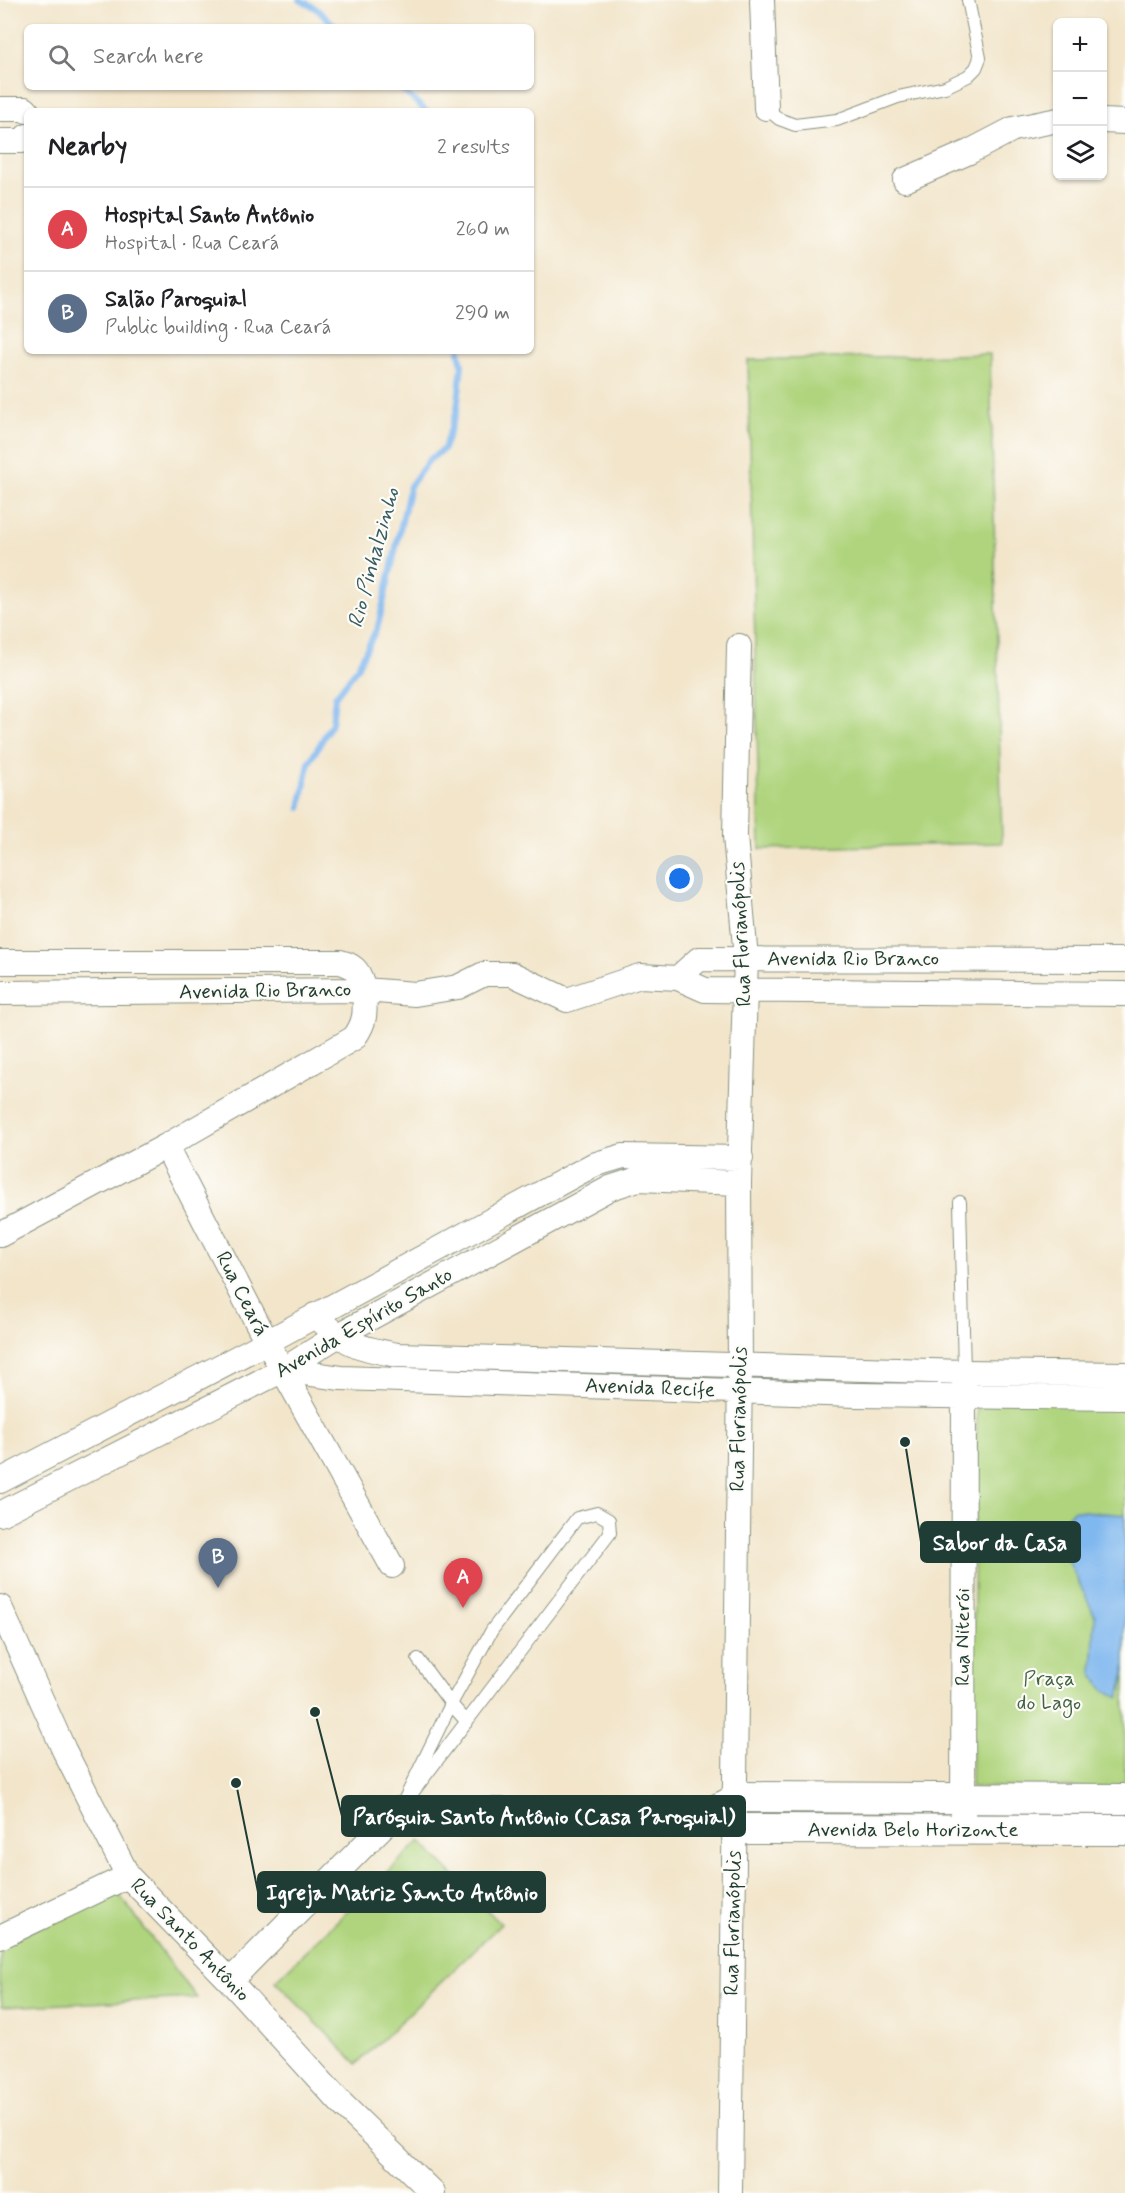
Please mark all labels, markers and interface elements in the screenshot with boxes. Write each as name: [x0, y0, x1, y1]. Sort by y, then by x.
map controls: [1053, 18, 1107, 180]
button: +: [1053, 18, 1107, 72]
search box: [24, 24, 534, 90]
icon: search: [45, 41, 78, 74]
text: Search here: [93, 43, 204, 71]
button: −: [1053, 72, 1107, 126]
button: layers: [1053, 126, 1107, 180]
text: Nearby: [48, 130, 127, 164]
text: 2 results: [437, 134, 510, 161]
text: Hospital Santo Antônio: [105, 202, 314, 230]
text: A: [61, 216, 74, 243]
text: 260 m: [456, 216, 510, 243]
text: Hospital · Rua Ceará: [105, 230, 279, 257]
text: Salão Paroquial: [105, 286, 247, 314]
text: B: [61, 300, 74, 327]
text: 290 m: [455, 300, 510, 327]
text: Public building · Rua Ceará: [105, 314, 331, 341]
water label: Rio Pinhalzinho: [342, 484, 406, 631]
street label: Rua Florianópolis: [723, 861, 759, 1007]
your location: [665, 864, 694, 893]
street label: Avenida Rio Branco: [767, 945, 939, 973]
street label: Avenida Rio Branco: [179, 975, 351, 1007]
street label: Rua Ceará: [209, 1247, 275, 1341]
street label: Avenida Espírito Santo: [270, 1261, 458, 1385]
street label: Rua Florianópolis: [724, 1346, 754, 1492]
street label: Avenida Recife: [584, 1372, 716, 1404]
callout: Sabor da Casa: [921, 1522, 1080, 1562]
text: Sabor da Casa: [933, 1530, 1067, 1558]
pin: B: [198, 1538, 238, 1588]
pin: A: [444, 1558, 482, 1608]
street label: Rua Niterói: [949, 1588, 977, 1686]
park label: Praça do Lago: [1017, 1665, 1081, 1718]
callout: Paróquia Santo Antônio (Casa Paroquial): [342, 1796, 745, 1836]
text: Paróquia Santo Antônio (Casa Paroquial): [353, 1804, 735, 1832]
street label: Avenida Belo Horizonte: [807, 1816, 1019, 1844]
street label: Rua Florianópolis: [718, 1850, 748, 1996]
street label: Rua Santo Antônio: [124, 1872, 256, 2008]
callout: Igreja Matriz Santo Antônio: [258, 1872, 545, 1912]
text: Igreja Matriz Santo Antônio: [266, 1880, 538, 1909]

